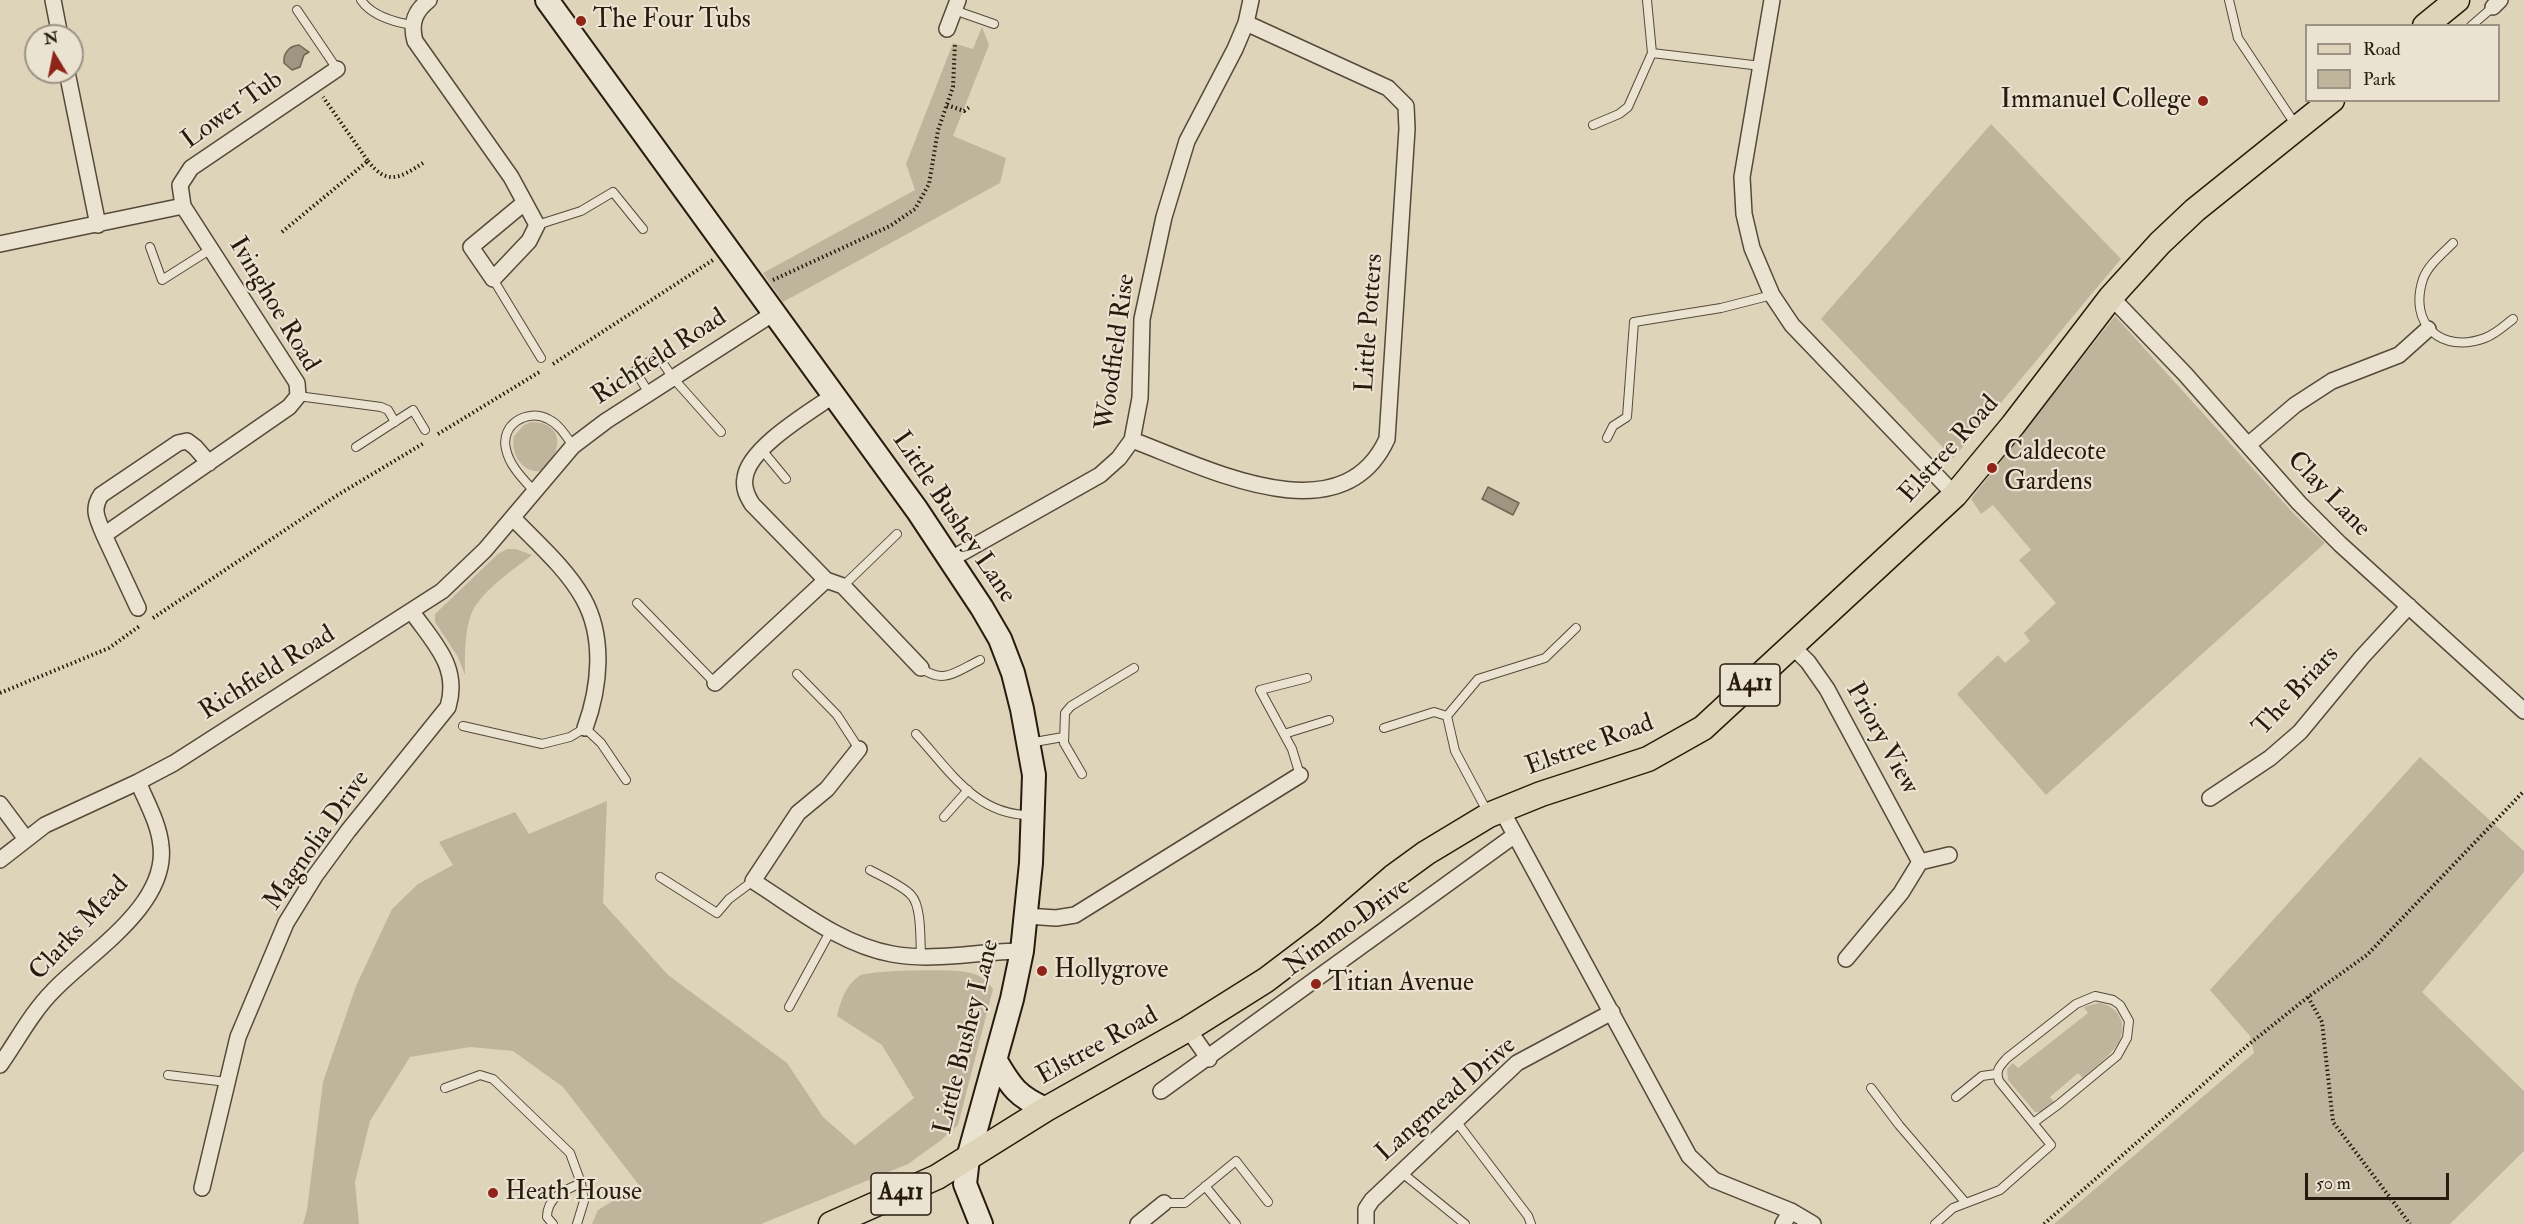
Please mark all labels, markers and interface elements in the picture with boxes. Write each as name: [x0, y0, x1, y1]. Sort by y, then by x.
place label: The Four Tubs: [593, 5, 751, 37]
marker: The Four Tubs: [574, 14, 588, 28]
north arrow: [24, 24, 84, 84]
legend: [2305, 24, 2500, 102]
text: N: [42, 27, 60, 49]
text: Road: [2363, 38, 2401, 61]
street label: Lower Tub: [177, 65, 289, 157]
text: Park: [2363, 68, 2396, 91]
place label: Immanuel College: [2001, 85, 2191, 117]
marker: Immanuel College: [2196, 94, 2210, 108]
street label: Ivinghoe Road: [221, 232, 325, 378]
street label: Little Potters: [1351, 253, 1391, 393]
street label: Woodfield Rise: [1091, 272, 1143, 432]
street label: Richfield Road: [587, 303, 733, 413]
street label: Elstree Road: [1894, 390, 2006, 510]
street label: Little Bushey Lane: [884, 426, 1022, 610]
place label: Caldecote Gardens: [2004, 437, 2106, 498]
street label: Clay Lane: [2280, 446, 2376, 544]
marker: Caldecote Gardens: [1985, 461, 1999, 475]
street label: Richfield Road: [194, 620, 342, 728]
street label: The Briars: [2247, 640, 2347, 744]
road number: A411: [1720, 664, 1780, 706]
street label: Priory View: [1838, 678, 1924, 800]
street label: Elstree Road: [1522, 708, 1658, 784]
street label: Magnolia Drive: [258, 765, 378, 917]
street label: Clarks Mead: [24, 870, 136, 988]
street label: Nimmo Drive: [1279, 872, 1417, 984]
street label: Little Bushey Lane: [929, 936, 1007, 1138]
place label: Hollygrove: [1054, 955, 1168, 987]
marker: Hollygrove: [1035, 964, 1049, 978]
place label: Titian Avenue: [1328, 968, 1474, 1000]
marker: Titian Avenue: [1309, 977, 1323, 991]
street label: Elstree Road: [1032, 1001, 1164, 1093]
street label: Langmead Drive: [1371, 1031, 1523, 1169]
scale bar: [2308, 1161, 2452, 1199]
text: 50 m: [2316, 1172, 2351, 1195]
road number: A411: [871, 1173, 931, 1215]
place label: Heath House: [505, 1177, 642, 1209]
marker: Heath House: [486, 1186, 500, 1200]

